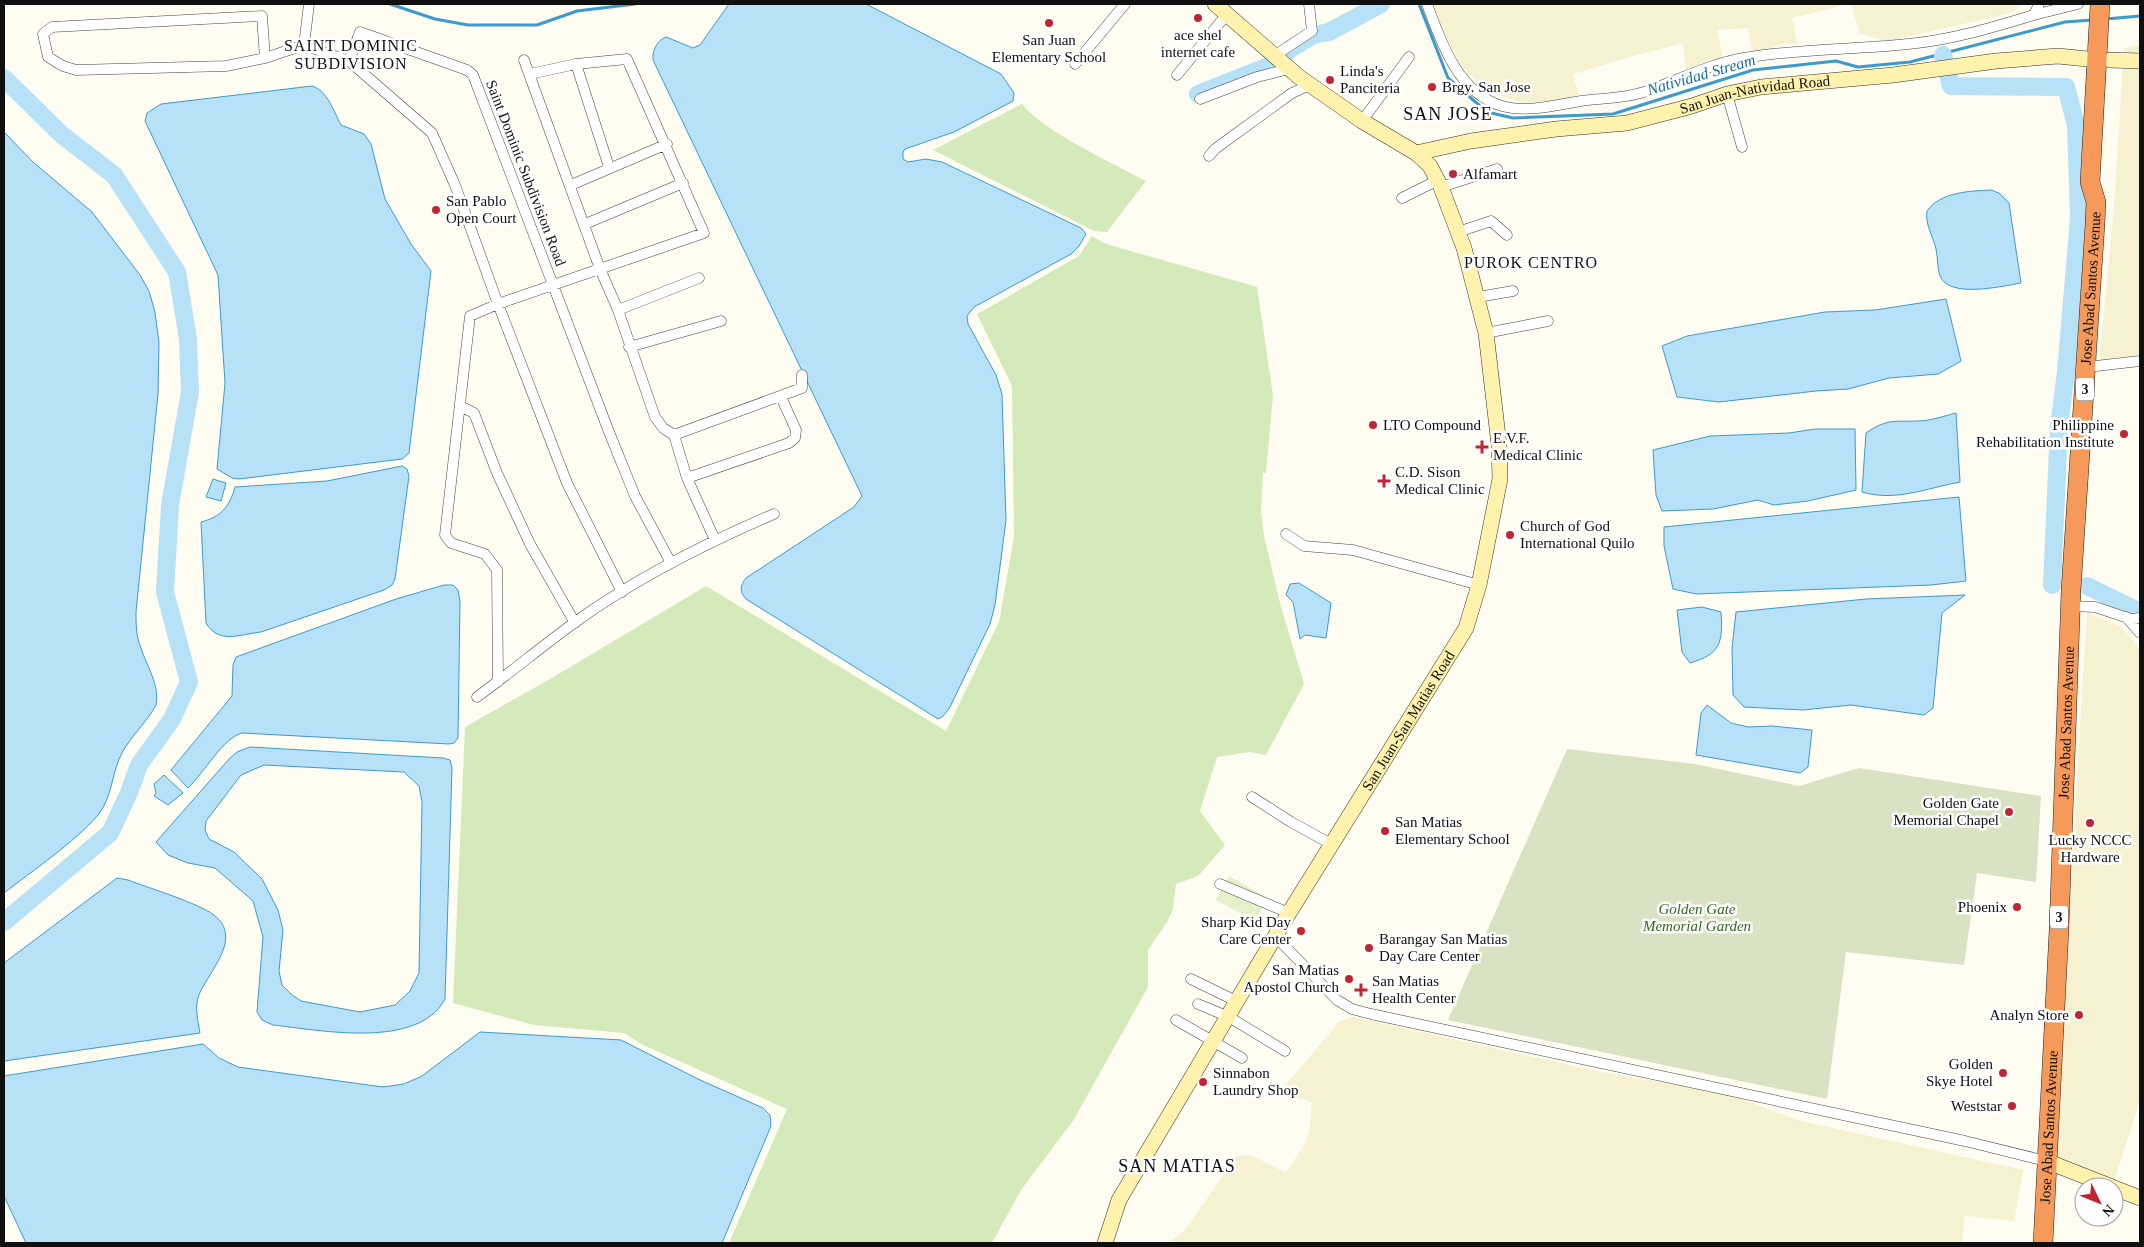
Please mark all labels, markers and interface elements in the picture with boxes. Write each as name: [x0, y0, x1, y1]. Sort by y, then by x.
marker: ace shel internet cafe: [1192, 12, 1204, 24]
marker: San Juan Elementary School: [1043, 17, 1055, 29]
place label: ace shel internet cafe: [1161, 27, 1236, 60]
place label: San Juan Elementary School: [992, 32, 1106, 65]
district label: SAINT DOMINIC SUBDIVISION: [284, 37, 418, 72]
water label: Natividad Stream: [1644, 51, 1757, 98]
place label: Linda's Panciteria: [1340, 63, 1400, 96]
street label: San Juan-Natividad Road: [1678, 73, 1831, 117]
marker: Linda's Panciteria: [1324, 74, 1336, 86]
street label: Saint Dominic Subdivision Road: [483, 78, 569, 269]
place label: Brgy. San Jose: [1442, 79, 1531, 95]
marker: Brgy. San Jose: [1426, 81, 1438, 93]
district label: SAN JOSE: [1403, 104, 1493, 124]
place label: Alfamart: [1463, 166, 1518, 182]
marker: Alfamart: [1447, 168, 1459, 180]
place label: San Pablo Open Court: [446, 193, 517, 226]
marker: San Pablo Open Court: [430, 204, 442, 216]
street label: Jose Abad Santos Avenue: [2078, 211, 2104, 365]
district label: PUROK CENTRO: [1464, 254, 1598, 271]
road number: 3: [2076, 378, 2094, 400]
place label: LTO Compound: [1383, 417, 1481, 433]
place label: Philippine Rehabilitation Institute: [1976, 417, 2114, 450]
marker: LTO Compound: [1367, 419, 1379, 431]
marker: Philippine Rehabilitation Institute: [2118, 428, 2130, 440]
place label: E.V.F. Medical Clinic: [1493, 430, 1583, 463]
marker: E.V.F. Medical Clinic: [1475, 440, 1489, 454]
place label: C.D. Sison Medical Clinic: [1395, 464, 1485, 497]
marker: C.D. Sison Medical Clinic: [1377, 474, 1391, 488]
place label: Church of God International Quilo: [1520, 518, 1635, 551]
marker: Church of God International Quilo: [1504, 529, 1516, 541]
street label: Jose Abad Santos Avenue: [2056, 645, 2077, 800]
street label: San Juan-San Matias Road: [1359, 648, 1458, 794]
place label: Golden Gate Memorial Chapel: [1894, 795, 1999, 828]
marker: Golden Gate Memorial Chapel: [2003, 806, 2015, 818]
place label: San Matias Elementary School: [1395, 814, 1510, 847]
marker: Lucky NCCC Hardware: [2084, 817, 2096, 829]
marker: San Matias Elementary School: [1379, 825, 1391, 837]
place label: Lucky NCCC Hardware: [2049, 832, 2131, 865]
place label: Phoenix: [1958, 899, 2007, 915]
park label: Golden Gate Memorial Garden: [1642, 901, 1751, 934]
marker: Phoenix: [2011, 901, 2023, 913]
road number: 3: [2050, 906, 2068, 929]
place label: Sharp Kid Day Care Center: [1201, 914, 1291, 947]
marker: Sharp Kid Day Care Center: [1295, 925, 1307, 937]
place label: Barangay San Matias Day Care Center: [1379, 931, 1507, 964]
marker: Barangay San Matias Day Care Center: [1363, 942, 1375, 954]
place label: San Matias Apostol Church: [1244, 962, 1339, 995]
marker: San Matias Apostol Church: [1343, 973, 1355, 985]
place label: San Matias Health Center: [1372, 973, 1456, 1006]
marker: San Matias Health Center: [1354, 983, 1368, 997]
place label: Analyn Store: [1989, 1007, 2069, 1023]
marker: Analyn Store: [2073, 1009, 2085, 1021]
street label: Jose Abad Santos Avenue: [2037, 1050, 2061, 1204]
place label: Golden Skye Hotel: [1926, 1056, 1993, 1089]
place label: Sinnabon Laundry Shop: [1213, 1065, 1298, 1098]
marker: Golden Skye Hotel: [1997, 1067, 2009, 1079]
marker: Sinnabon Laundry Shop: [1197, 1076, 1209, 1088]
place label: Weststar: [1951, 1098, 2002, 1114]
marker: Weststar: [2006, 1100, 2018, 1112]
district label: SAN MATIAS: [1118, 1156, 1236, 1176]
north arrow: [2074, 1177, 2124, 1227]
text: N: [2099, 1202, 2117, 1219]

